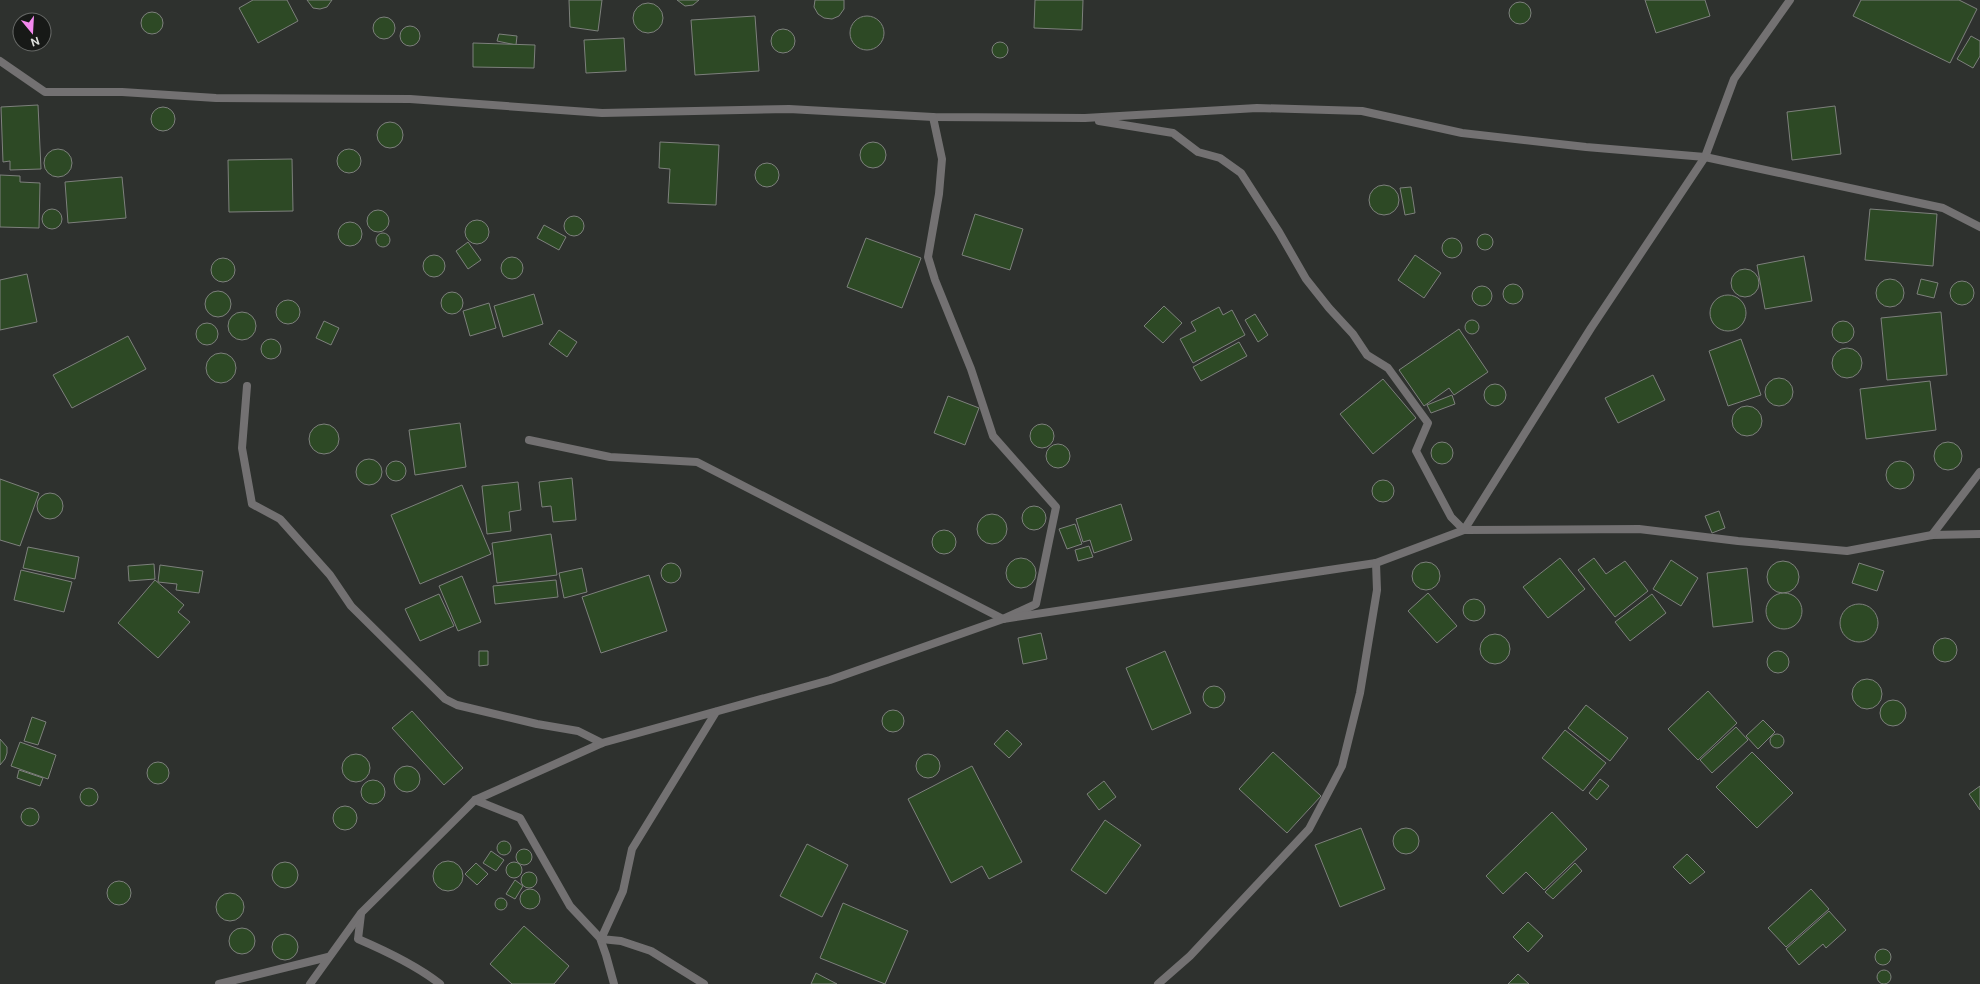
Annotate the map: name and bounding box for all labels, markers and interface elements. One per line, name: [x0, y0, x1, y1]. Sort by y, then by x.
north arrow: [12, 12, 52, 52]
text: N: [29, 34, 41, 49]

